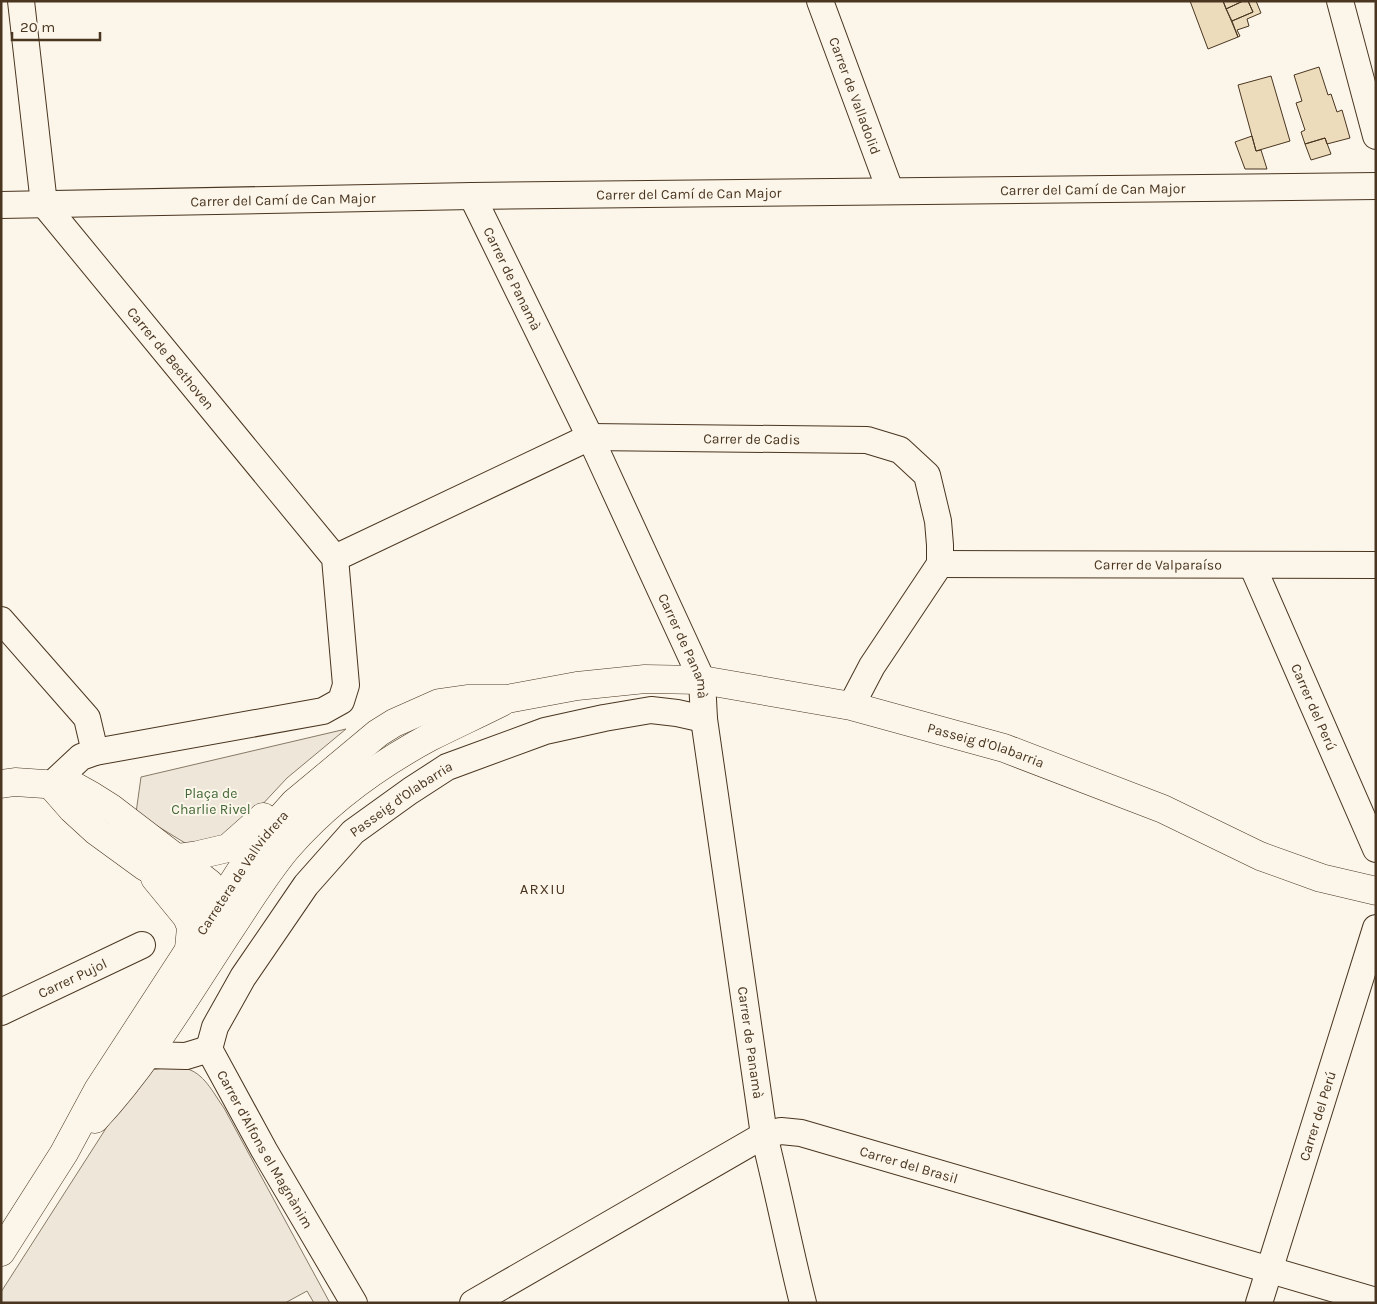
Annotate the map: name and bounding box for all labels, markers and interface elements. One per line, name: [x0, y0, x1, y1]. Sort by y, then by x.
scale bar: [12, 10, 100, 42]
text: 20 m: [20, 18, 55, 36]
street label: Carrer de Valladolid: [826, 35, 885, 157]
street label: Carrer del Camí de Can Major: [1000, 180, 1187, 199]
street label: Carrer del Camí de Can Major: [596, 184, 783, 203]
street label: Carrer del Camí de Can Major: [190, 189, 377, 210]
street label: Carrer de Panamà: [480, 224, 545, 333]
street label: Carrer de Beethoven: [124, 303, 218, 413]
street label: Carrer de Cadis: [703, 430, 800, 448]
street label: Carrer de Valparaíso: [1094, 556, 1222, 573]
street label: Carrer de Panamà: [655, 591, 711, 699]
street label: Carrer del Perú: [1288, 661, 1340, 753]
street label: Passeig d'Olabarria: [925, 719, 1047, 771]
street label: Passeig d'Olabarria: [346, 757, 455, 840]
park label: Plaça de Charlie Rivel: [171, 785, 251, 818]
street label: Carretera de Vallvidrera: [193, 807, 292, 938]
district label: ARXIU: [520, 880, 566, 898]
street label: Carrer Pujol: [35, 954, 110, 1002]
street label: Carrer de Panamà: [734, 985, 767, 1100]
street label: Carrer d'Alfons el Magnànim: [214, 1067, 317, 1232]
street label: Carrer del Perú: [1295, 1069, 1339, 1163]
street label: Carrer del Brasil: [858, 1142, 960, 1187]

